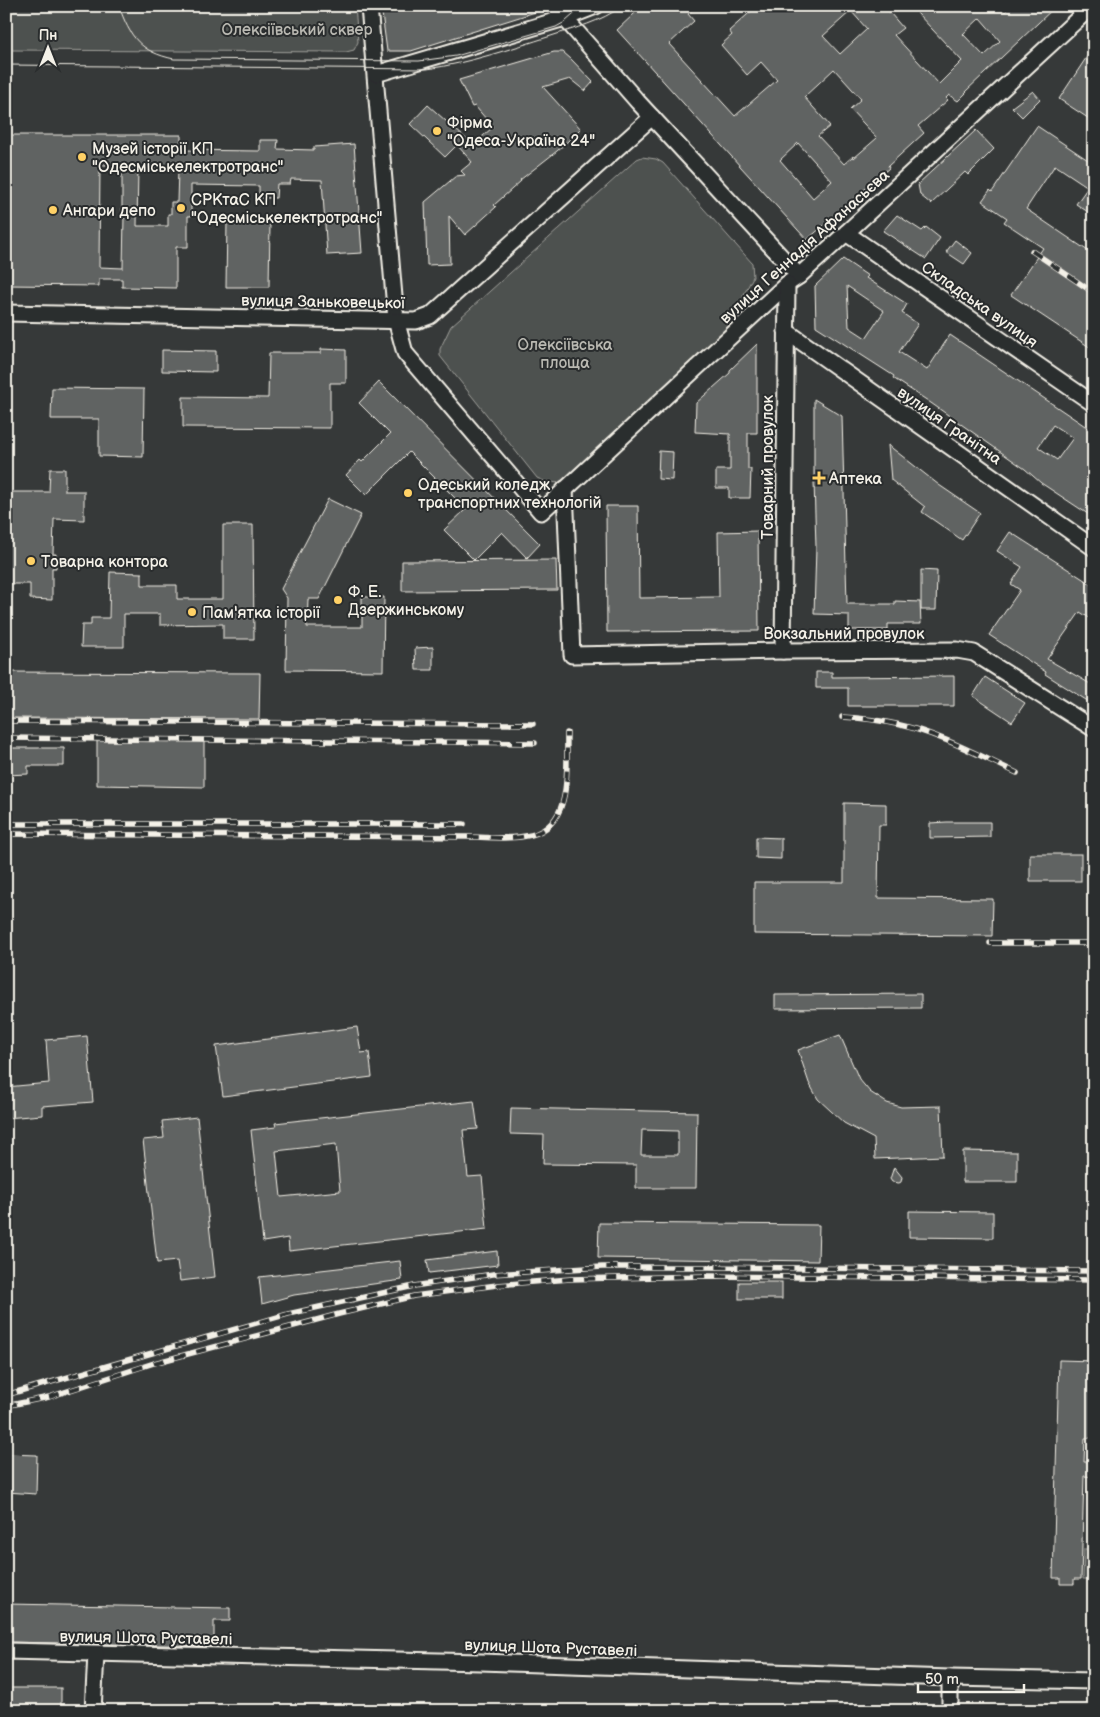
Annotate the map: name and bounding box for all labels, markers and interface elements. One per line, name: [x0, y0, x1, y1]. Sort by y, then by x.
park label: Олексіївський сквер: [221, 21, 373, 40]
north arrow: [22, 22, 72, 72]
text: Пн: [39, 27, 57, 44]
place label: Фірма "Одеса-Україна 24": [447, 114, 595, 151]
marker: Фірма "Одеса-Україна 24": [431, 125, 443, 137]
place label: Музей історії КП "Одесміськелектротранс": [92, 140, 283, 177]
marker: Музей історії КП "Одесміськелектротранс": [76, 151, 88, 163]
street label: вулиця Геннадія Афанасьєва: [716, 166, 894, 328]
place label: СРКтаС КП "Одесміськелектротранс": [191, 191, 382, 228]
place label: Ангари депо: [62, 202, 156, 221]
marker: СРКтаС КП "Одесміськелектротранс": [175, 202, 187, 214]
marker: Ангари депо: [47, 204, 59, 216]
street label: Складська вулиця: [917, 258, 1041, 353]
street label: вулиця Заньковецької: [241, 292, 406, 313]
park label: Олексіївська площа: [517, 336, 613, 373]
street label: вулиця Гранітна: [893, 383, 1005, 469]
street label: Товарний провулок: [759, 394, 778, 539]
place label: Аптека: [828, 470, 883, 489]
marker: Аптека: [813, 472, 825, 484]
place label: Одеський коледж транспортних технологій: [418, 476, 602, 513]
marker: Одеський коледж транспортних технологій: [402, 487, 414, 499]
place label: Товарна контора: [41, 553, 168, 572]
marker: Товарна контора: [25, 555, 37, 567]
place label: Ф. Е. Дзержинському: [348, 583, 465, 620]
marker: Ф. Е. Дзержинському: [332, 594, 344, 606]
place label: Пам'ятка історії: [202, 604, 321, 623]
marker: Пам'ятка історії: [186, 606, 198, 618]
street label: Вокзальний провулок: [764, 625, 925, 644]
street label: вулиця Шота Руставелі: [59, 1627, 233, 1650]
street label: вулиця Шота Руставелі: [464, 1636, 638, 1661]
scale bar: [918, 1662, 1024, 1694]
text: 50 m: [925, 1670, 959, 1689]

